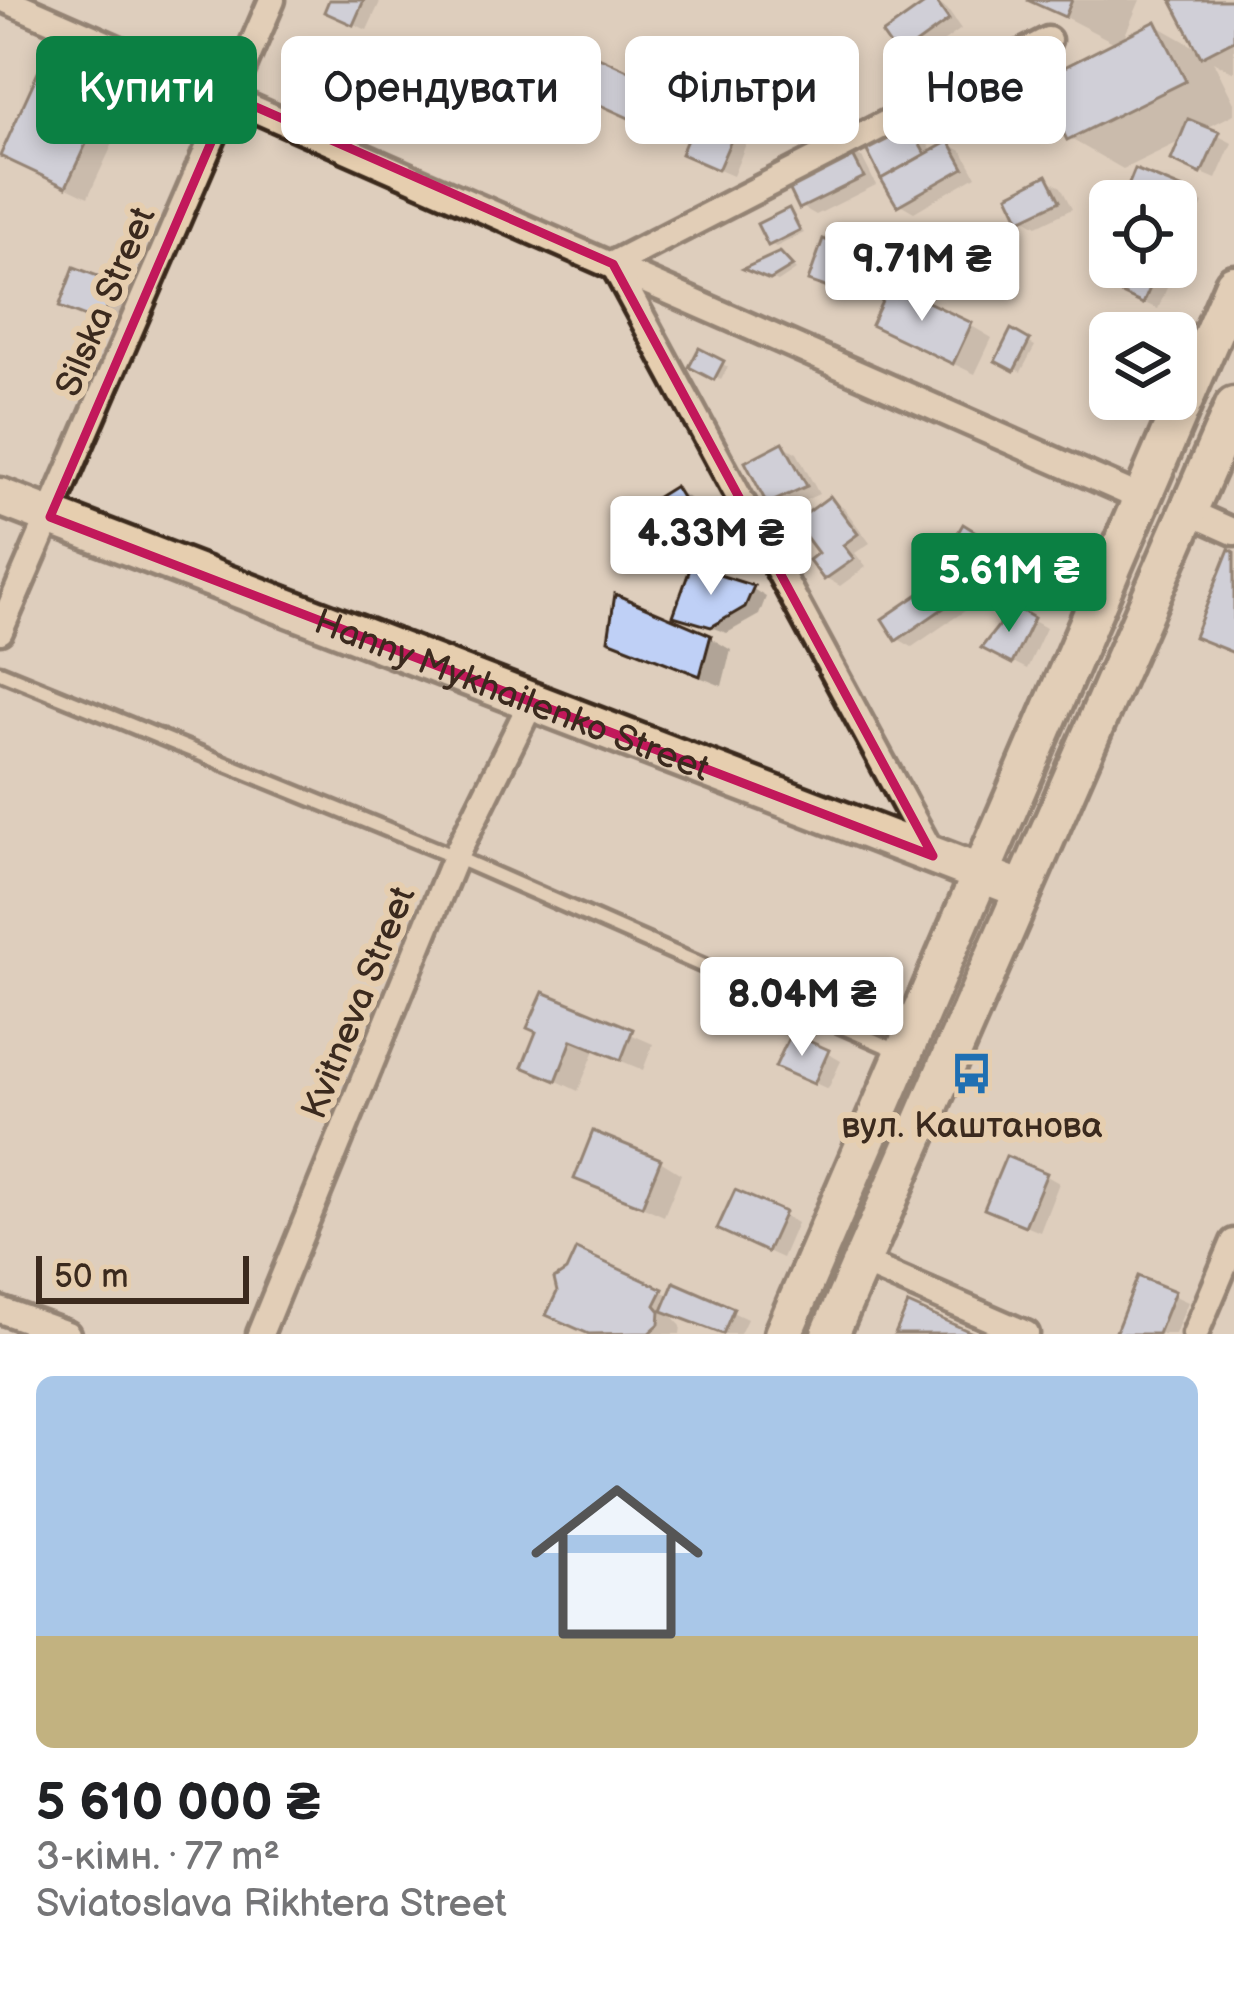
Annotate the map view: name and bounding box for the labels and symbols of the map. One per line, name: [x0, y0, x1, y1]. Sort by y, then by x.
street label: Silska Street: [47, 201, 165, 403]
pin: 9.71M ₴: [811, 222, 1033, 324]
pin: 4.33M ₴: [600, 496, 822, 598]
pin: 5.61M ₴: [898, 533, 1120, 635]
street label: Hanny Mykhailenko Street: [308, 601, 715, 792]
street label: Kvitneva Street: [293, 881, 425, 1125]
pin: 8.04M ₴: [691, 957, 913, 1059]
bus stop icon: вул. Каштанова: [949, 1051, 995, 1097]
place label: вул. Каштанова: [841, 1105, 1103, 1148]
scale bar: [36, 1250, 249, 1303]

